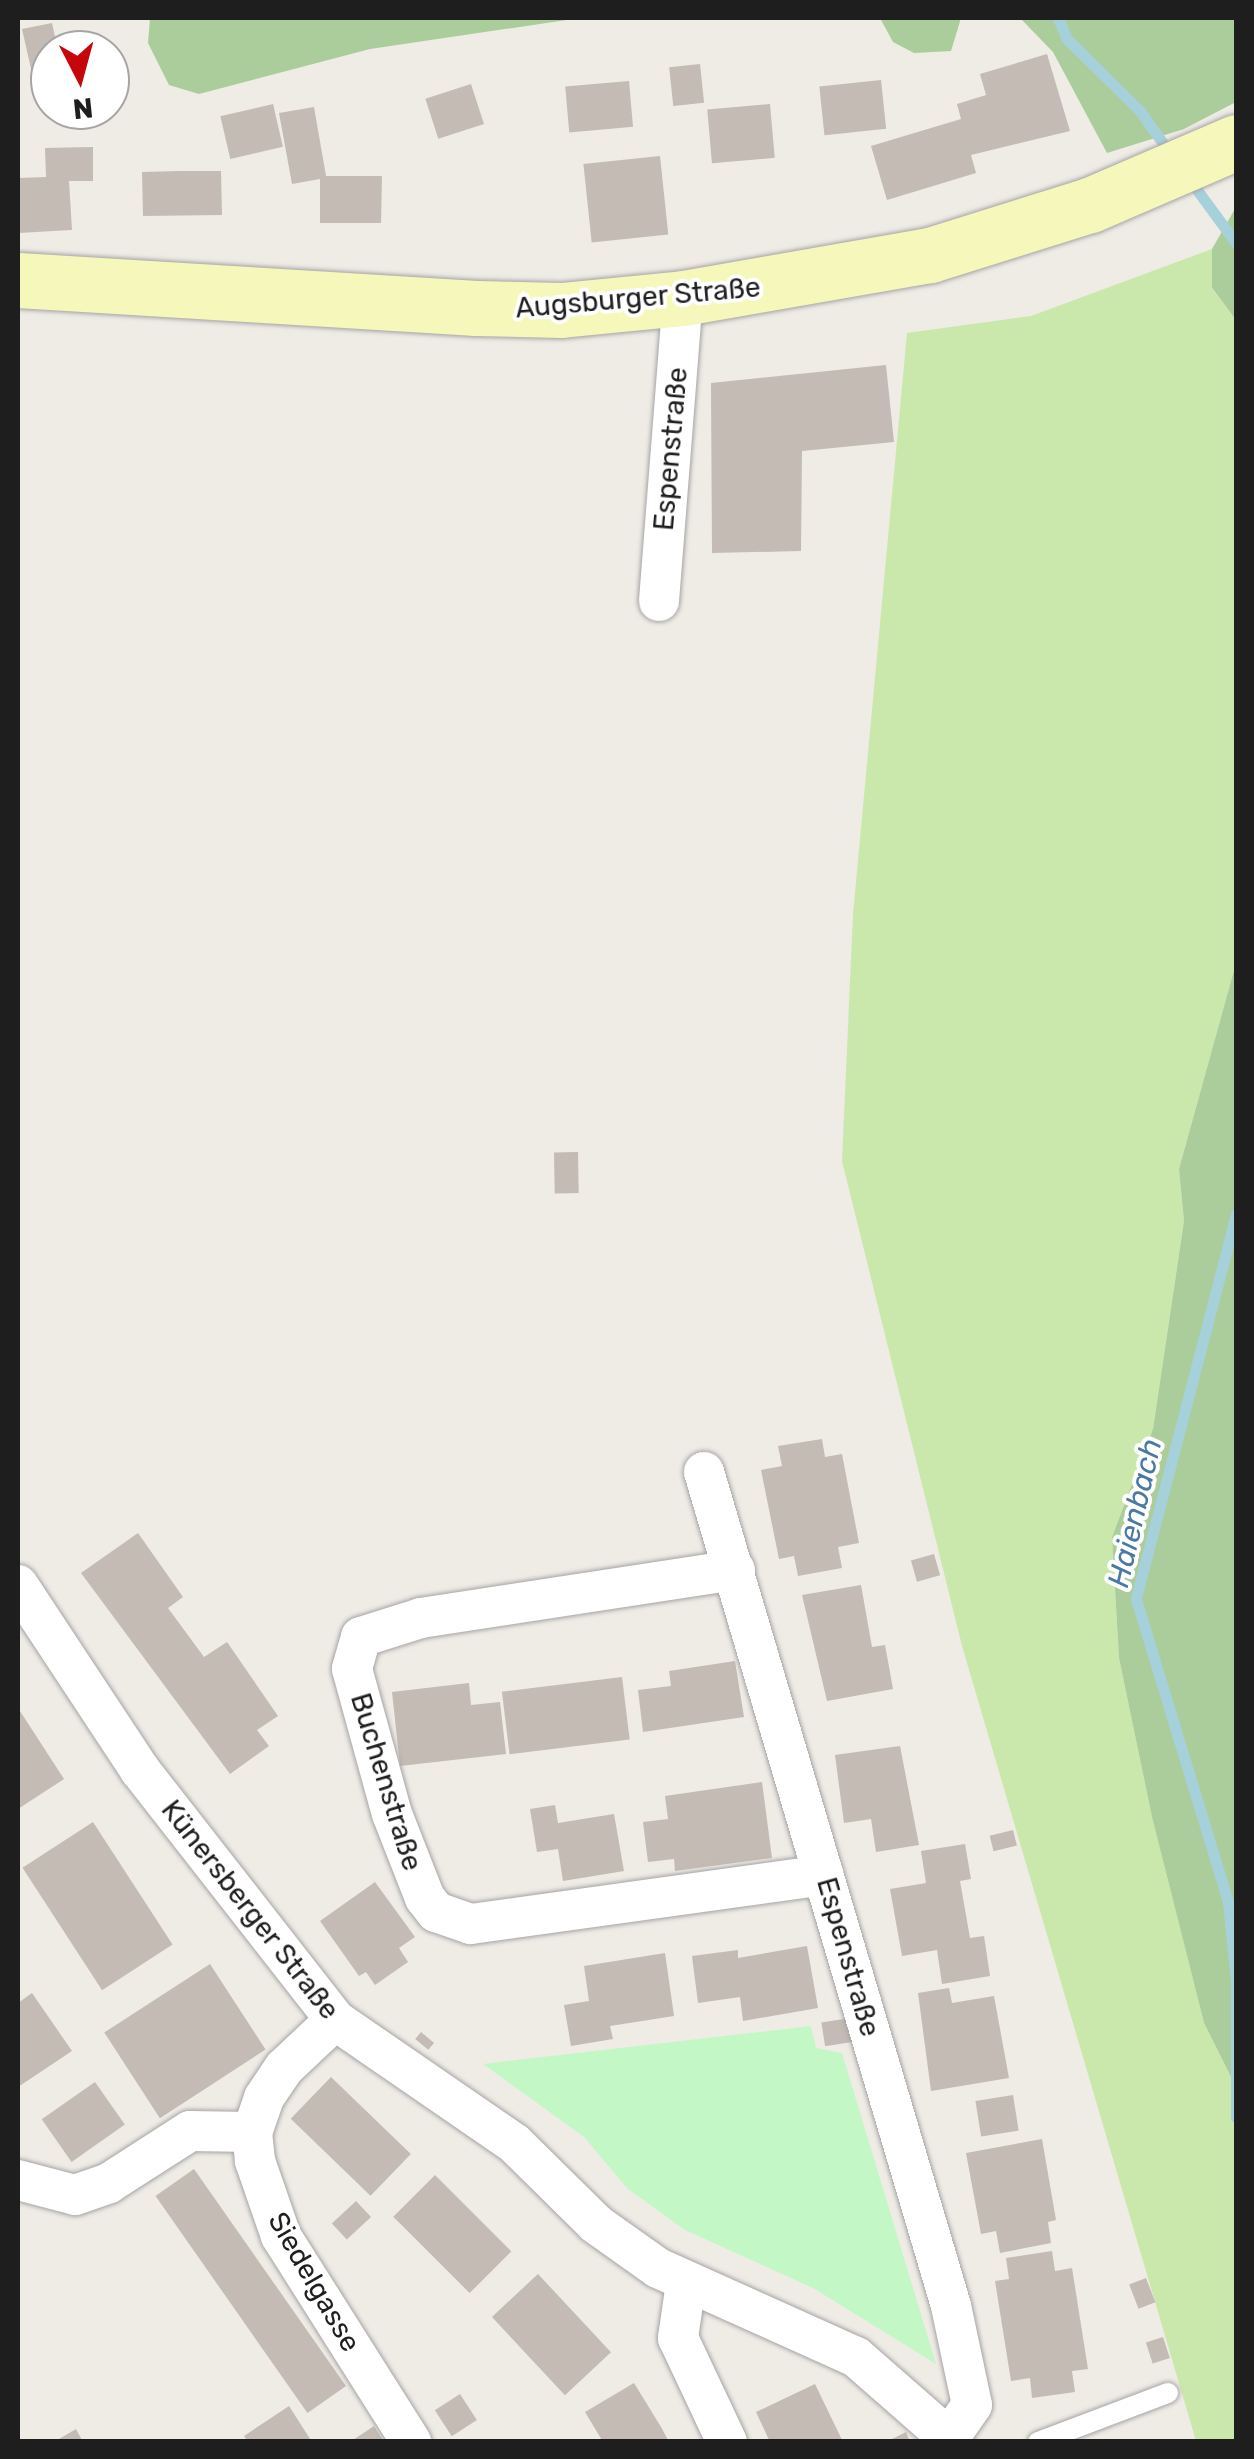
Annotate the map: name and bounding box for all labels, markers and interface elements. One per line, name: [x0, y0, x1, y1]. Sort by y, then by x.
north arrow: [30, 30, 130, 130]
text: N: [71, 91, 95, 126]
street label: Augsburger Straße: [514, 271, 762, 325]
street label: Espenstraße: [647, 366, 695, 532]
water label: Haienbach: [1100, 1435, 1170, 1591]
street label: Buchenstraße: [343, 1689, 429, 1875]
street label: Künersberger Straße: [154, 1793, 346, 2027]
street label: Espenstraße: [809, 1874, 887, 2040]
street label: Siedelgasse: [261, 2206, 367, 2358]

